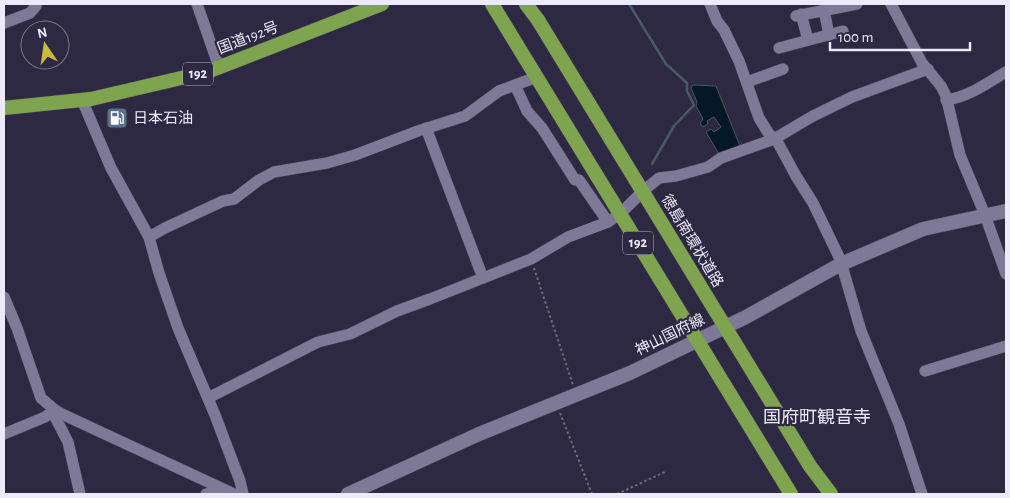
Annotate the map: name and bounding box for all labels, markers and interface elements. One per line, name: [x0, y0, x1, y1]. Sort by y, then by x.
street label: 国道192号: [215, 19, 281, 56]
north arrow: [20, 20, 70, 70]
scale bar: [830, 20, 970, 52]
text: N: [36, 25, 49, 41]
text: 100 m: [838, 30, 873, 45]
road number: 192: [183, 62, 213, 86]
fuel station icon: 日本石油: [105, 106, 129, 130]
place label: 日本石油: [133, 110, 193, 126]
street label: 徳島南環状道路: [659, 191, 727, 290]
road number: 192: [623, 232, 653, 254]
street label: 神山国府線: [633, 311, 707, 358]
district label: 国府町観音寺: [763, 408, 871, 427]

